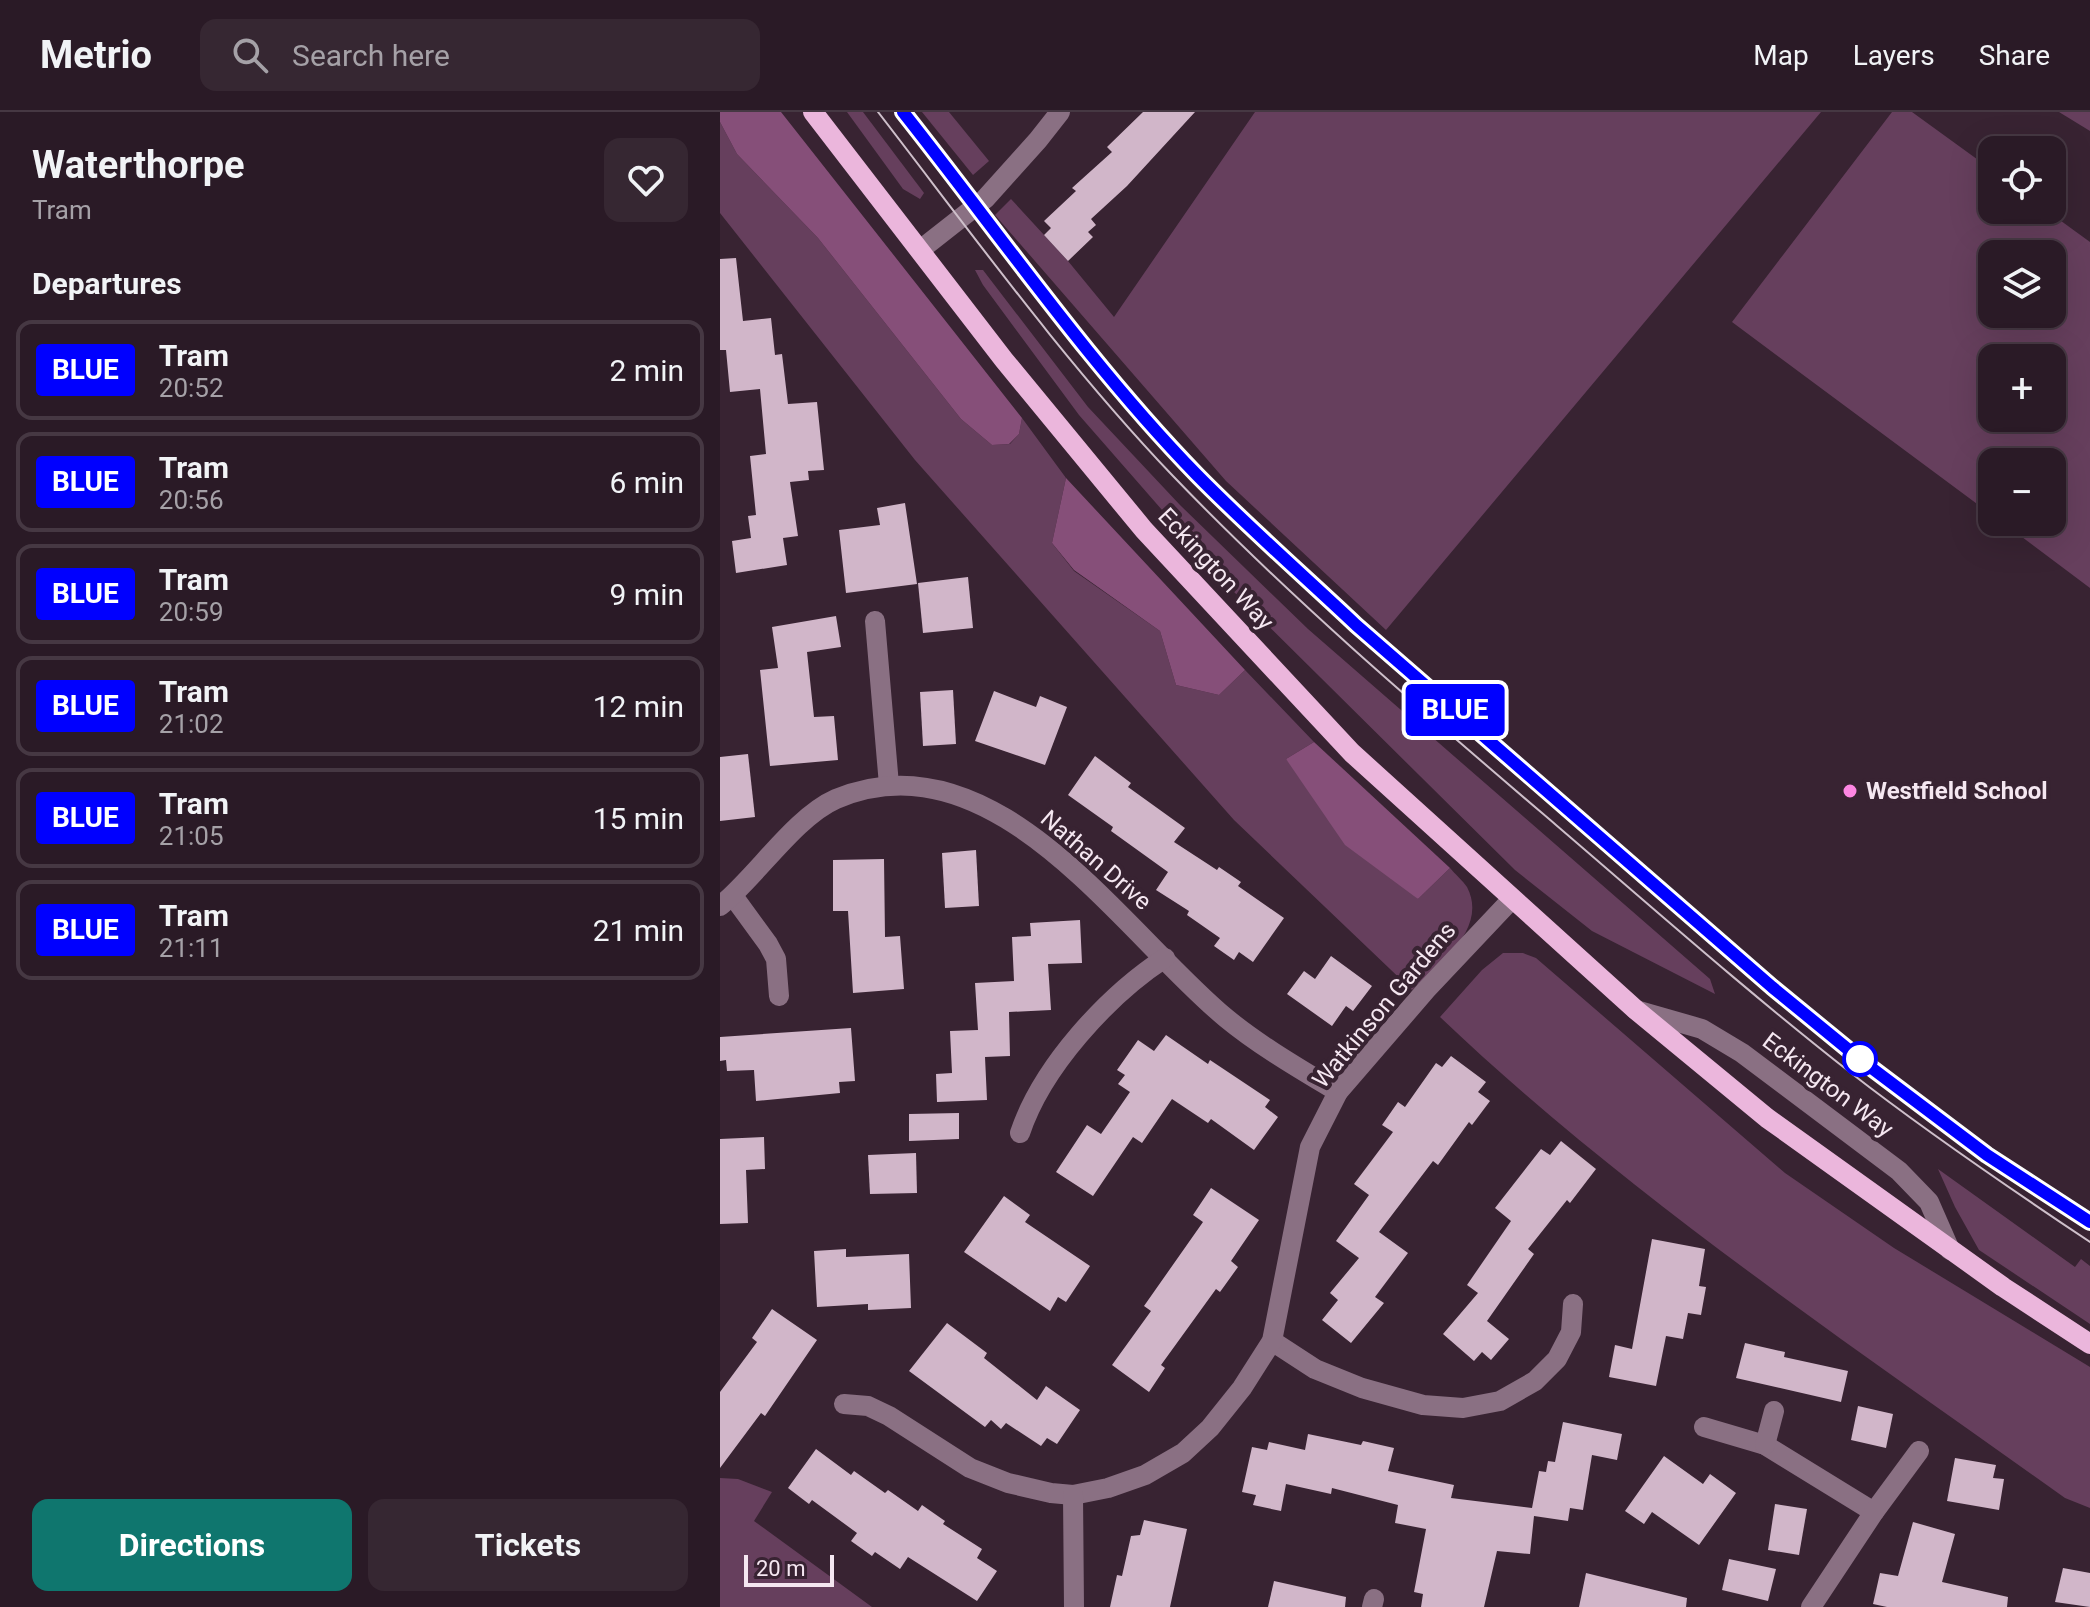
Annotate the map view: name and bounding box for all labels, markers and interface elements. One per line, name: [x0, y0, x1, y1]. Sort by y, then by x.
search box: [200, 19, 760, 91]
text: Metrio: [40, 33, 152, 77]
icon: search: [228, 33, 272, 77]
text: Search here: [292, 38, 450, 73]
text: Map: [1753, 39, 1809, 72]
text: Layers: [1853, 39, 1935, 72]
text: Share: [1979, 39, 2050, 72]
map controls: [1978, 136, 2066, 536]
button: locate: [1978, 136, 2066, 224]
button: heart: [604, 138, 688, 222]
text: Waterthorpe: [32, 143, 245, 187]
text: Tram: [32, 195, 92, 225]
button: layers: [1978, 240, 2066, 328]
text: Departures: [32, 266, 182, 301]
text: Tram: [159, 338, 229, 373]
button: +: [1978, 344, 2066, 432]
text: BLUE: [52, 353, 119, 386]
text: 2 min: [610, 353, 684, 388]
text: 20:52: [159, 373, 224, 403]
button: −: [1978, 448, 2066, 536]
text: Tram: [159, 450, 229, 485]
text: BLUE: [52, 465, 119, 498]
text: 6 min: [610, 465, 684, 500]
text: 20:56: [159, 485, 224, 515]
street label: Eckington Way: [1152, 502, 1280, 636]
text: Tram: [159, 562, 229, 597]
text: BLUE: [52, 577, 119, 610]
text: 9 min: [610, 577, 684, 612]
text: 20:59: [159, 597, 224, 627]
text: Tram: [159, 674, 229, 709]
line badge: BLUE: [1399, 684, 1511, 736]
text: BLUE: [52, 689, 119, 722]
text: 12 min: [593, 689, 684, 724]
text: BLUE: [1422, 693, 1488, 726]
text: 21:02: [159, 709, 224, 739]
place label: Westfield School: [1866, 777, 2048, 805]
marker: Westfield School: [1841, 782, 1859, 800]
text: Tram: [159, 786, 229, 821]
text: BLUE: [52, 801, 119, 834]
text: 15 min: [593, 801, 684, 836]
street label: Nathan Drive: [1035, 804, 1157, 916]
text: 21:05: [159, 821, 224, 851]
text: Tram: [159, 898, 229, 933]
text: BLUE: [52, 913, 119, 946]
text: 21 min: [593, 913, 684, 948]
street label: Watkinson Gardens: [1307, 916, 1461, 1094]
text: 21:11: [159, 933, 224, 963]
street label: Eckington Way: [1757, 1027, 1899, 1144]
unlabelled marker: [1843, 1042, 1877, 1076]
button: Directions: [32, 1499, 352, 1591]
button: Tickets: [368, 1499, 688, 1591]
scale bar: [744, 1551, 834, 1587]
text: 20 m: [756, 1556, 805, 1581]

